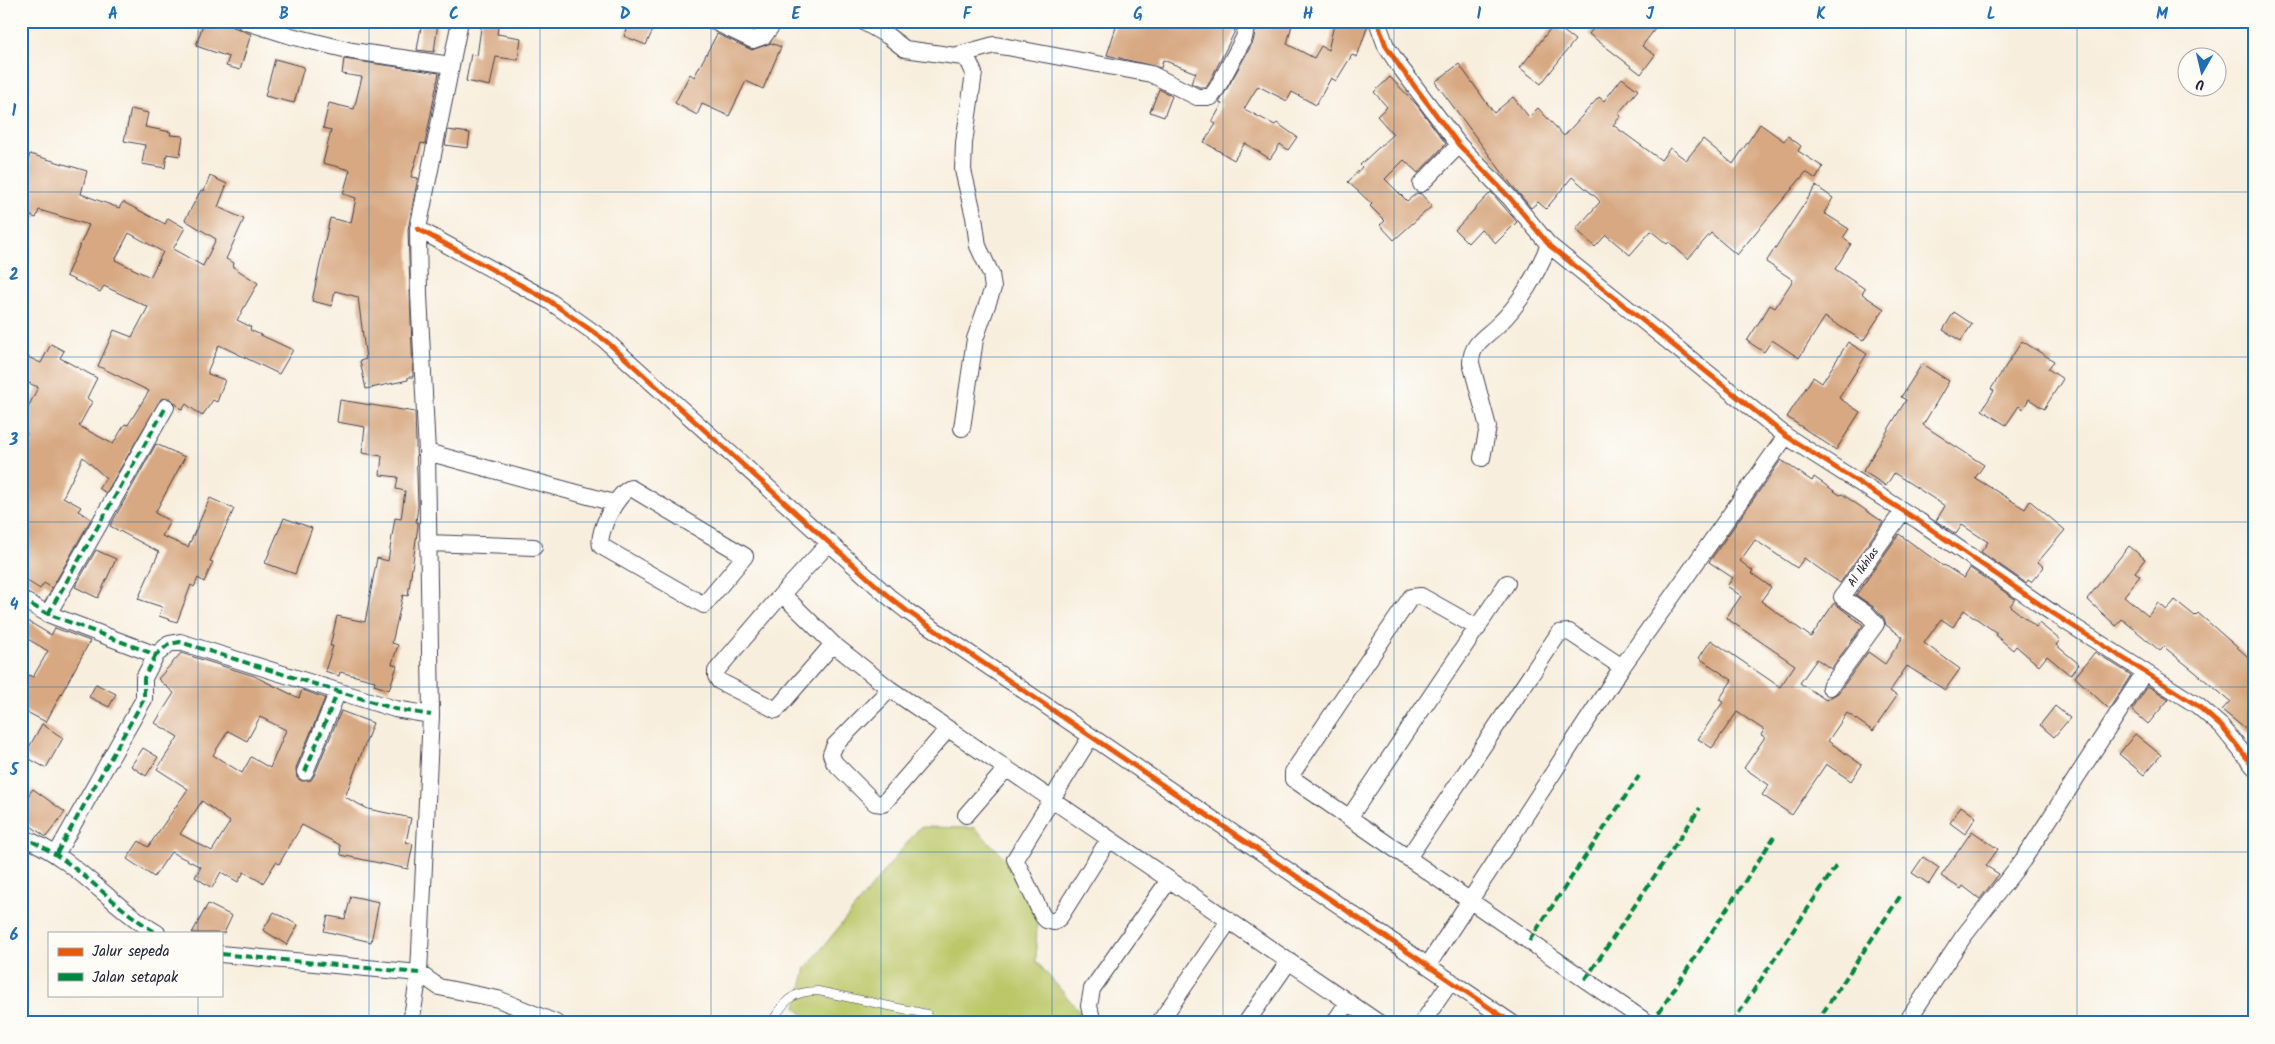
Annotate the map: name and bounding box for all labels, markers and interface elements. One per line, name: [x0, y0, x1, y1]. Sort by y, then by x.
text: A: [108, 2, 118, 27]
text: B: [279, 2, 289, 27]
text: C: [449, 2, 459, 27]
text: D: [620, 2, 631, 27]
text: E: [792, 2, 802, 27]
text: F: [963, 2, 973, 27]
text: G: [1133, 2, 1143, 27]
text: H: [1303, 2, 1313, 27]
text: I: [1477, 2, 1482, 27]
text: J: [1646, 2, 1655, 27]
text: K: [1816, 2, 1826, 27]
text: L: [1987, 2, 1995, 27]
text: M: [2156, 2, 2169, 27]
north arrow: [2178, 48, 2228, 98]
text: U: [2194, 72, 2206, 95]
text: 1: [12, 99, 17, 124]
text: 2: [9, 263, 19, 288]
text: 3: [9, 428, 19, 453]
street label: Al Ikhlas: [1843, 544, 1884, 591]
text: 4: [10, 593, 19, 618]
text: 5: [9, 758, 20, 783]
text: 6: [10, 923, 19, 948]
legend: [48, 932, 222, 996]
text: Jalur sepeda: [92, 940, 170, 964]
text: Jalan setapak: [92, 966, 179, 990]

